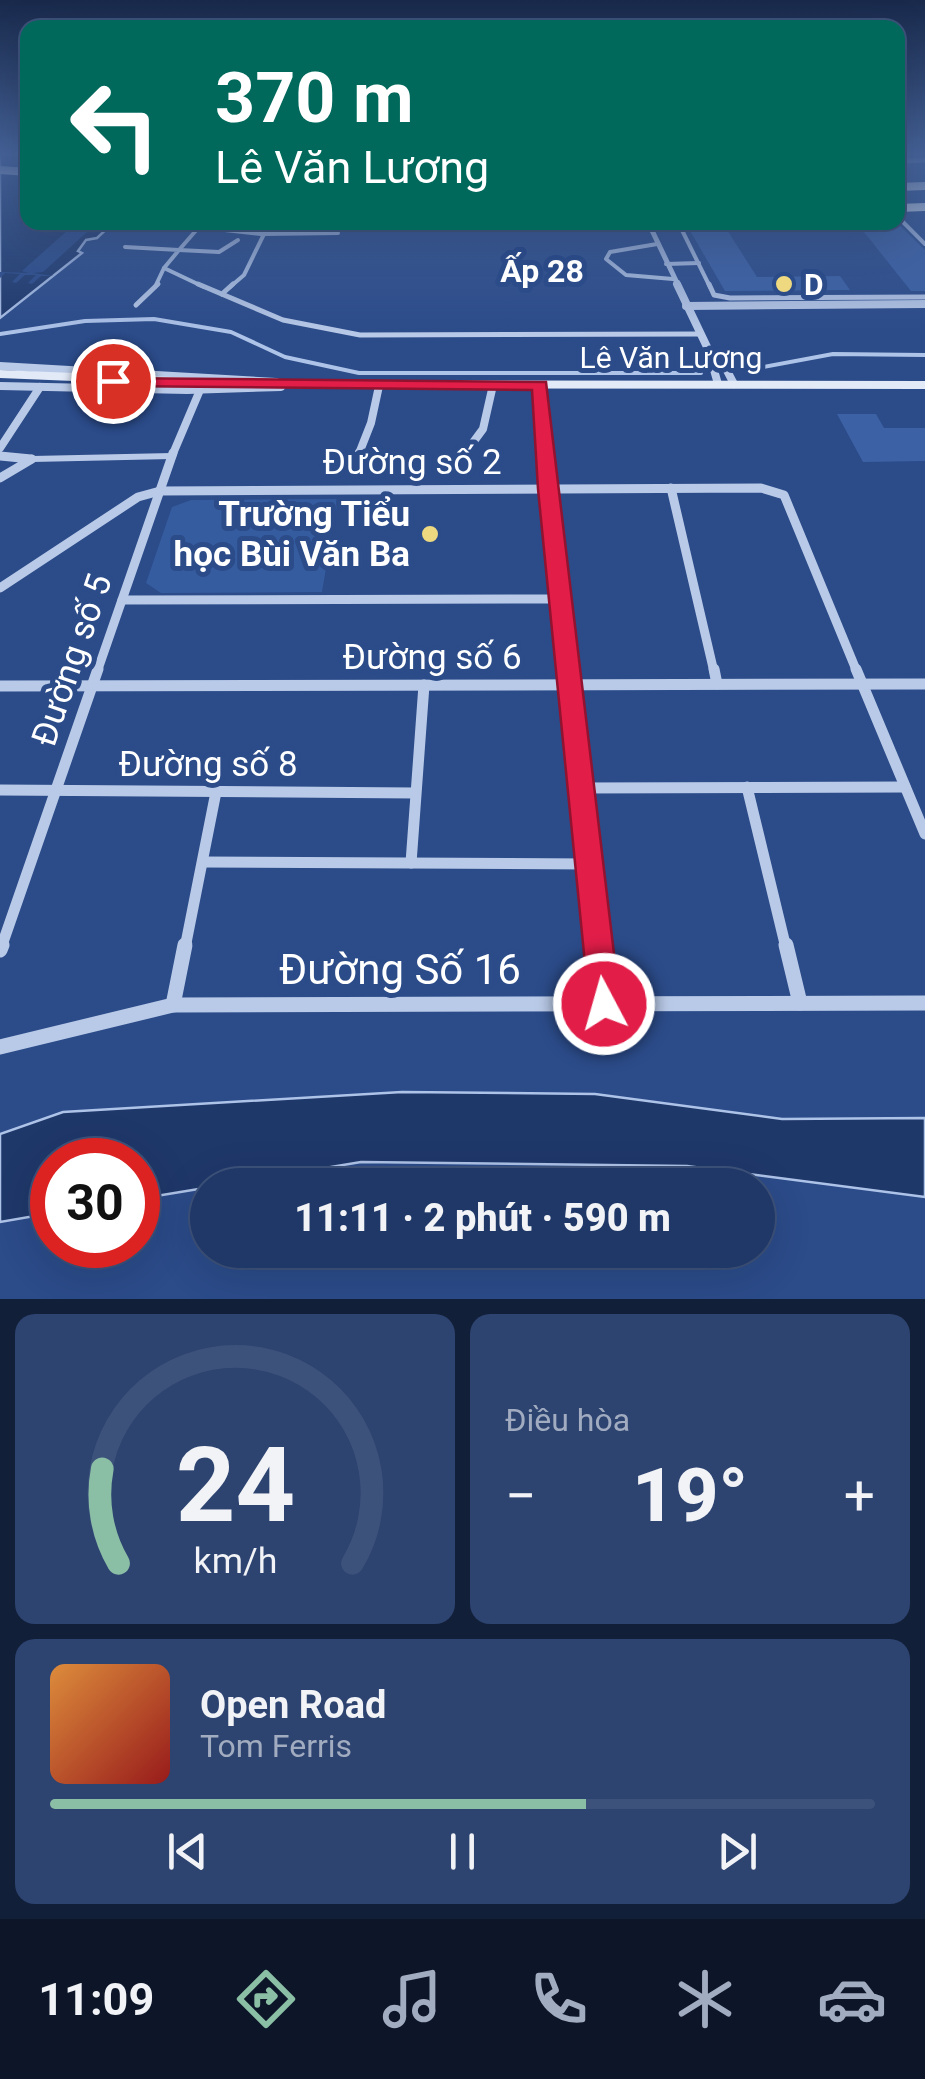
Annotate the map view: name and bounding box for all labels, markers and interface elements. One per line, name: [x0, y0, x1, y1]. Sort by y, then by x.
text: 370 m: [215, 57, 414, 139]
icon: left: [50, 60, 180, 190]
text: Lê Văn Lương: [215, 141, 489, 194]
district label: Ấp 28: [500, 252, 584, 290]
place label: D: [804, 267, 824, 302]
marker: D: [773, 273, 795, 295]
pin: [71, 339, 156, 424]
street label: Lê Văn Lương: [580, 340, 762, 375]
icon: arrive: [86, 354, 141, 409]
street label: Đường số 2: [322, 442, 502, 483]
place label: Trường Tiểu học Bùi Văn Ba: [174, 494, 410, 575]
marker: Trường Tiểu học Bùi Văn Ba: [419, 523, 441, 545]
street label: Đường số 5: [23, 569, 121, 751]
street label: Đường số 6: [342, 637, 522, 678]
street label: Đường số 8: [118, 744, 298, 785]
street label: Đường Số 16: [279, 945, 521, 994]
position arrow: [552, 952, 656, 1056]
speed limit sign: 30: [30, 1138, 160, 1268]
text: 11:11 · 2 phút · 590 m: [294, 1196, 671, 1240]
text: Điều hòa: [505, 1401, 630, 1439]
text: 24: [175, 1425, 295, 1546]
text: 19°: [632, 1451, 748, 1539]
text: −: [505, 1464, 536, 1528]
text: +: [844, 1464, 875, 1528]
text: km/h: [193, 1540, 277, 1582]
text: Open Road: [200, 1683, 386, 1727]
text: Tom Ferris: [200, 1727, 352, 1765]
icon: previous: [160, 1824, 215, 1879]
icon: pause: [435, 1824, 490, 1879]
icon: next: [710, 1824, 765, 1879]
icon: directions: [231, 1964, 301, 2034]
icon: music: [377, 1964, 447, 2034]
icon: phone: [524, 1964, 594, 2034]
icon: climate: [670, 1964, 740, 2034]
icon: car: [817, 1964, 887, 2034]
text: 11:09: [38, 1973, 154, 2026]

